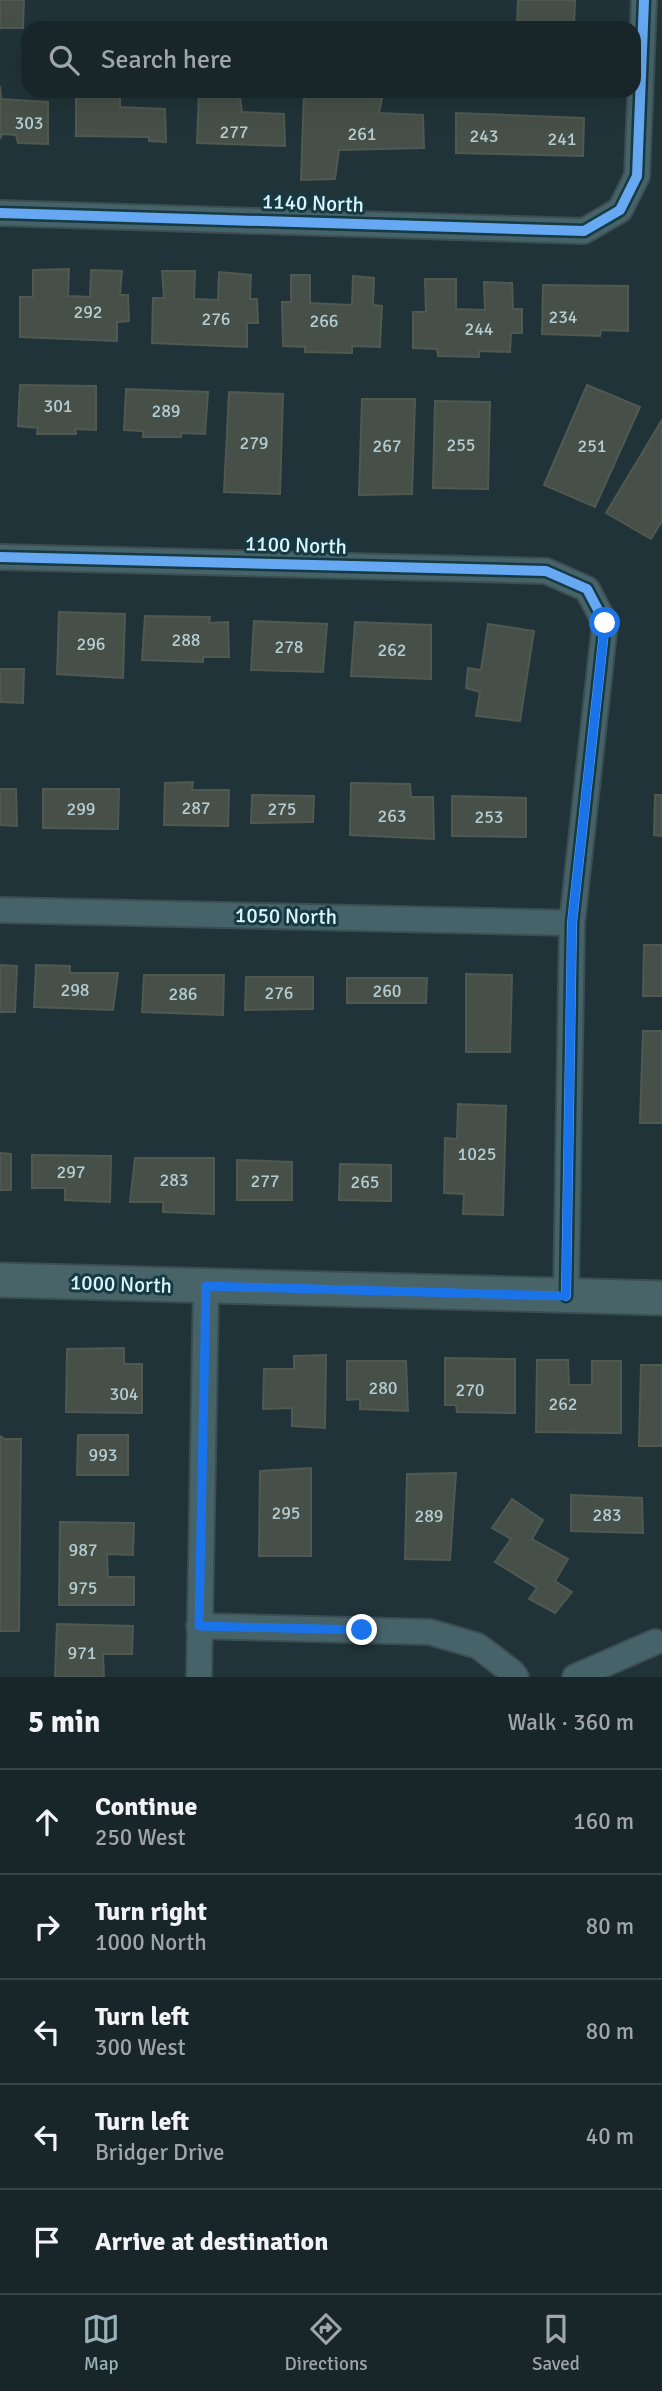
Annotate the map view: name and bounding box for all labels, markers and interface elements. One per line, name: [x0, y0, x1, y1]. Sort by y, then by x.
search box: [21, 21, 641, 98]
icon: search: [45, 41, 83, 79]
text: Search here: [101, 44, 232, 76]
house number: 303: [14, 112, 44, 134]
house number: 277: [219, 121, 249, 143]
house number: 261: [347, 123, 377, 145]
house number: 243: [469, 125, 499, 147]
house number: 241: [547, 128, 577, 150]
street label: 1140 North: [262, 188, 364, 218]
house number: 292: [73, 301, 103, 323]
house number: 234: [548, 306, 578, 328]
house number: 276: [201, 308, 231, 330]
house number: 266: [309, 310, 339, 332]
house number: 244: [464, 318, 494, 340]
house number: 301: [43, 395, 73, 417]
house number: 289: [151, 400, 181, 422]
house number: 279: [239, 432, 269, 454]
house number: 255: [446, 434, 476, 456]
house number: 267: [372, 435, 402, 457]
house number: 251: [577, 435, 607, 457]
street label: 1100 North: [245, 530, 347, 560]
route start: [589, 607, 620, 638]
house number: 288: [171, 629, 201, 651]
house number: 296: [76, 633, 106, 655]
house number: 278: [274, 636, 304, 658]
house number: 262: [377, 639, 407, 661]
house number: 287: [181, 797, 211, 819]
house number: 299: [66, 798, 96, 820]
house number: 275: [267, 798, 297, 820]
house number: 263: [377, 805, 407, 827]
house number: 253: [474, 806, 504, 828]
street label: 1050 North: [235, 902, 337, 930]
house number: 298: [60, 979, 90, 1001]
house number: 260: [372, 980, 402, 1002]
house number: 276: [264, 982, 294, 1004]
house number: 286: [168, 983, 198, 1005]
house number: 1025: [458, 1143, 496, 1165]
house number: 297: [56, 1161, 86, 1183]
house number: 283: [159, 1169, 189, 1191]
house number: 277: [250, 1170, 280, 1192]
house number: 265: [350, 1171, 380, 1193]
street label: 1000 North: [70, 1269, 172, 1299]
house number: 280: [368, 1377, 398, 1399]
house number: 270: [455, 1379, 485, 1401]
house number: 304: [109, 1383, 139, 1405]
house number: 262: [548, 1393, 578, 1415]
house number: 993: [88, 1444, 118, 1466]
house number: 295: [271, 1502, 301, 1524]
house number: 283: [592, 1504, 622, 1526]
house number: 289: [414, 1505, 444, 1527]
house number: 987: [68, 1539, 98, 1561]
house number: 975: [68, 1577, 98, 1599]
route end: [346, 1614, 377, 1645]
house number: 971: [67, 1642, 97, 1664]
text: 5 min: [28, 1704, 100, 1741]
text: Walk · 360 m: [508, 1708, 634, 1737]
text: Continue: [95, 1791, 197, 1823]
icon: ahead: [28, 1803, 66, 1841]
text: 160 m: [573, 1807, 634, 1836]
text: 250 West: [95, 1823, 186, 1852]
text: Turn right: [95, 1896, 207, 1928]
icon: right: [28, 1908, 66, 1946]
text: 80 m: [586, 1912, 634, 1941]
text: 1000 North: [95, 1928, 207, 1957]
text: Turn left: [95, 2001, 189, 2033]
icon: left: [28, 2013, 66, 2051]
text: 80 m: [586, 2017, 634, 2046]
text: 300 West: [95, 2033, 186, 2062]
text: Turn left: [95, 2106, 189, 2138]
icon: left: [28, 2118, 66, 2156]
text: 40 m: [586, 2122, 634, 2151]
text: Bridger Drive: [95, 2138, 224, 2167]
icon: arrive: [28, 2223, 66, 2261]
text: Arrive at destination: [95, 2226, 328, 2258]
tab: Map: [82, 2310, 120, 2376]
tab: Directions: [285, 2310, 368, 2376]
tab: Saved: [532, 2310, 580, 2376]

